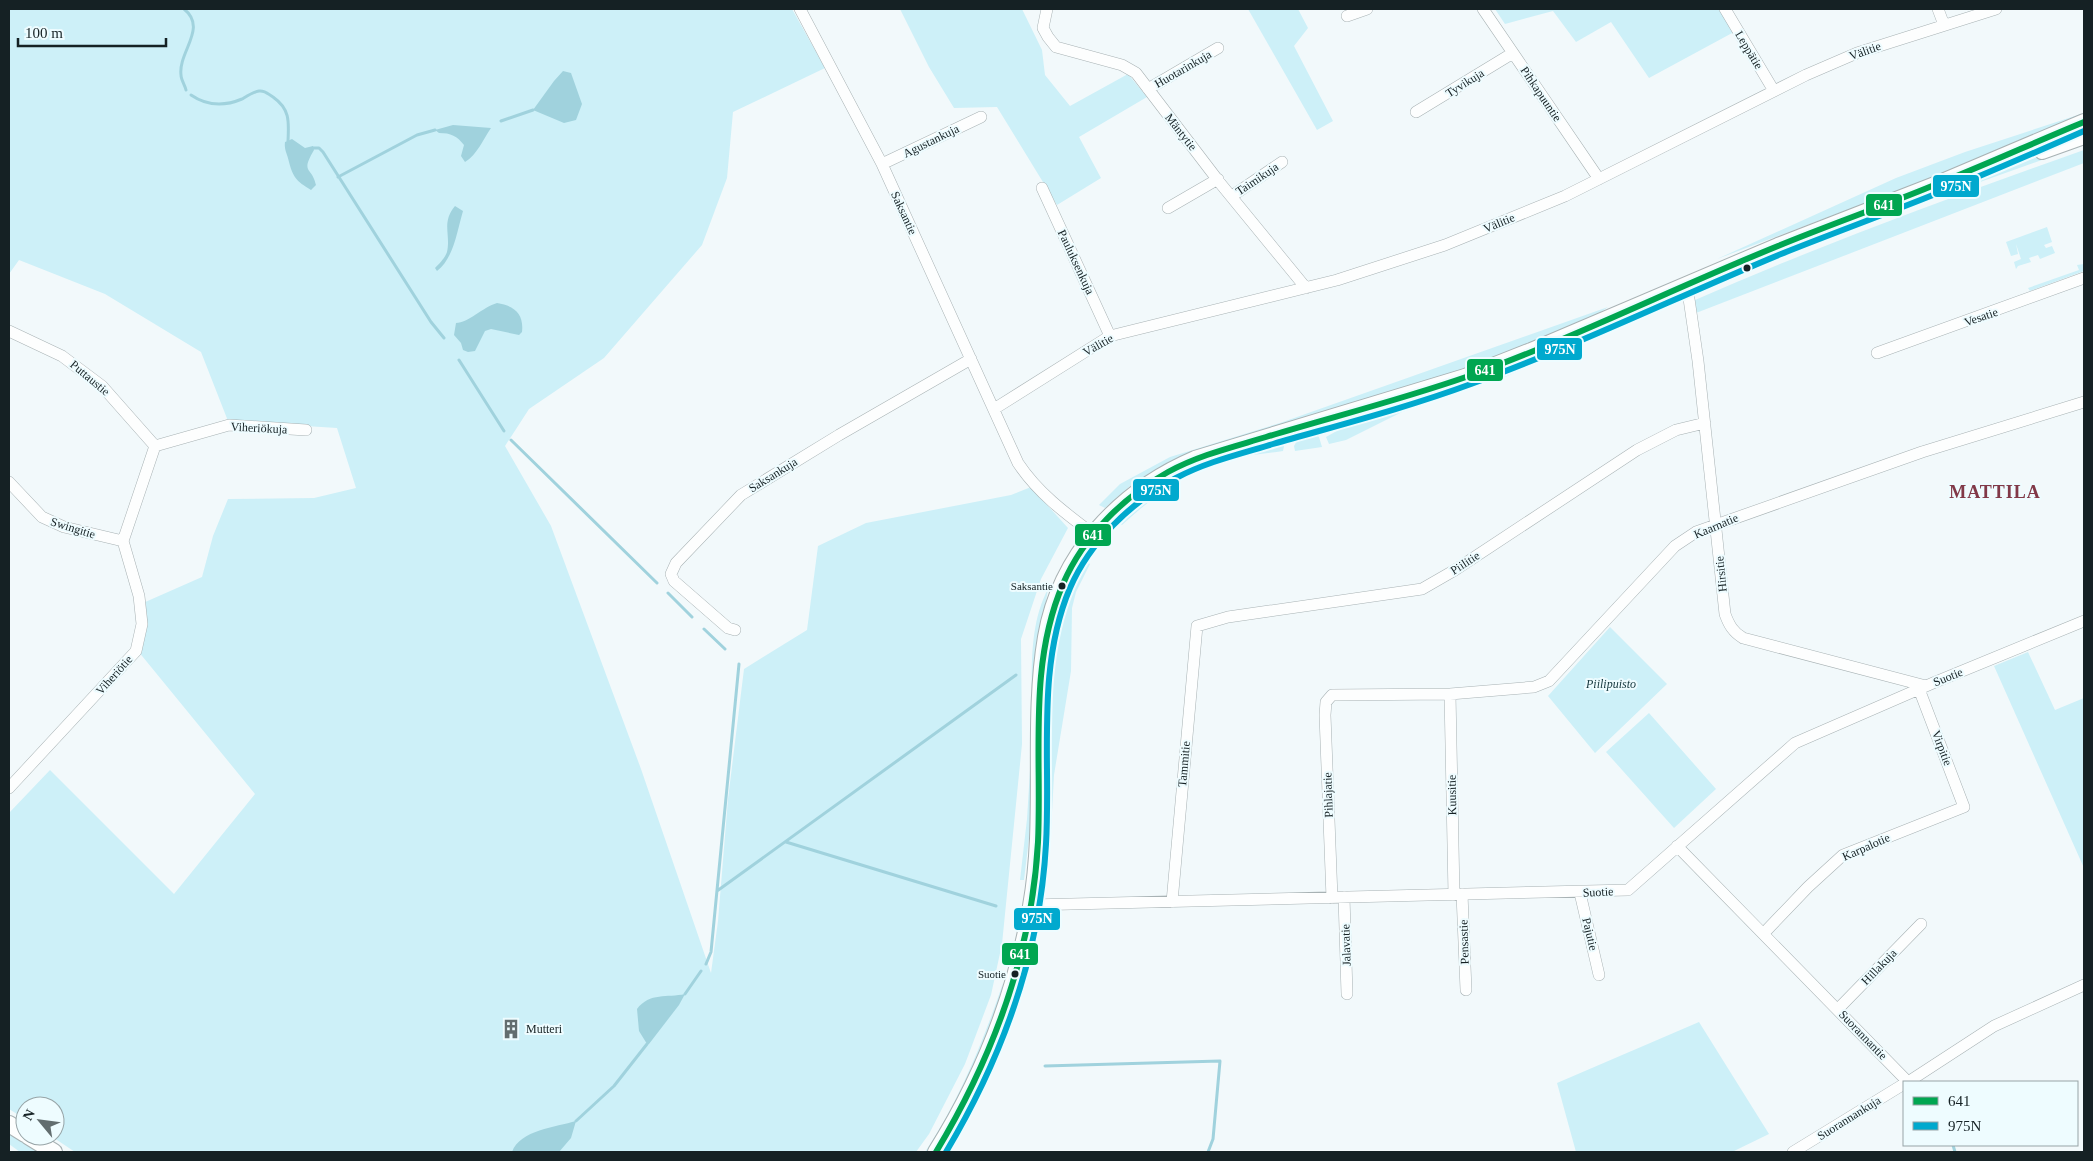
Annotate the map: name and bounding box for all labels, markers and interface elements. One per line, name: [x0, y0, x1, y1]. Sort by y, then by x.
scale bar: [18, 15, 165, 47]
text: 100 m: [25, 25, 63, 41]
street label: Leppätie: [1732, 28, 1766, 72]
street label: Välitie: [1847, 39, 1883, 63]
street label: Huotarinkuja: [1152, 47, 1214, 91]
street label: Pihkapuuntie: [1517, 64, 1565, 124]
street label: Tyvikuja: [1443, 65, 1487, 100]
street label: Mäntytie: [1162, 111, 1200, 153]
street label: Agustankuja: [901, 121, 962, 161]
street label: Taimikuja: [1233, 159, 1282, 198]
line badge: 975N: [1932, 174, 1980, 198]
text: 975N: [1940, 179, 1972, 194]
street label: Saksantie: [888, 189, 920, 237]
line badge: 641: [1865, 193, 1903, 217]
text: 641: [1874, 198, 1895, 213]
street label: Välitie: [1481, 210, 1517, 236]
street label: Pauluksenkuja: [1055, 227, 1097, 297]
unlabelled marker: [1742, 263, 1752, 273]
street label: Vesatie: [1962, 305, 2000, 329]
street label: Välitie: [1080, 331, 1116, 359]
line badge: 975N: [1536, 337, 1583, 361]
text: 975N: [1544, 342, 1576, 357]
street label: Puttaustie: [67, 357, 113, 399]
line badge: 641: [1466, 358, 1504, 382]
text: 641: [1475, 363, 1496, 378]
street label: Viheriökuja: [230, 420, 288, 437]
street label: Saksankuja: [746, 454, 800, 495]
line badge: 975N: [1132, 478, 1180, 502]
district label: MATTILA: [1949, 482, 2041, 502]
text: 975N: [1140, 483, 1172, 498]
street label: Kaarnatie: [1692, 510, 1740, 542]
street label: Swingitie: [49, 515, 97, 541]
line badge: 641: [1074, 523, 1112, 547]
text: 641: [1083, 528, 1104, 543]
street label: Piilitie: [1448, 548, 1482, 578]
street label: Hirsitie: [1712, 555, 1730, 593]
place label: Saksantie: [1011, 580, 1053, 592]
marker: Saksantie: [1057, 581, 1067, 591]
street label: Viheriötie: [93, 653, 135, 697]
street label: Suotie: [1931, 665, 1965, 689]
park label: Piilipuisto: [1585, 677, 1636, 691]
street label: Virpitie: [1929, 728, 1955, 768]
street label: Tammitie: [1175, 741, 1193, 787]
street label: Pihlajatie: [1320, 772, 1336, 818]
street label: Kuusitie: [1445, 775, 1459, 815]
street label: Karpalotie: [1840, 830, 1892, 864]
street label: Suotie: [1582, 884, 1614, 900]
line badge: 975N: [1013, 907, 1061, 931]
text: 975N: [1021, 911, 1053, 926]
street label: Pajutie: [1579, 916, 1601, 952]
street label: Pensastie: [1456, 919, 1472, 965]
street label: Jalavatie: [1338, 924, 1354, 966]
line badge: 641: [1001, 942, 1039, 966]
street label: Hillakuja: [1858, 946, 1900, 988]
text: 641: [1010, 947, 1031, 962]
place label: Suotie: [978, 968, 1006, 980]
marker: Suotie: [1010, 969, 1020, 979]
street label: Suorannantie: [1836, 1007, 1890, 1063]
building icon: Mutteri: [500, 1018, 522, 1040]
place label: Mutteri: [526, 1022, 563, 1036]
legend: [1903, 1081, 2078, 1146]
street label: Suorannankuja: [1815, 1093, 1884, 1143]
text: 641: [1948, 1093, 1971, 1109]
north arrow: [15, 1096, 65, 1146]
text: N: [20, 1107, 38, 1123]
text: 975N: [1948, 1118, 1982, 1134]

